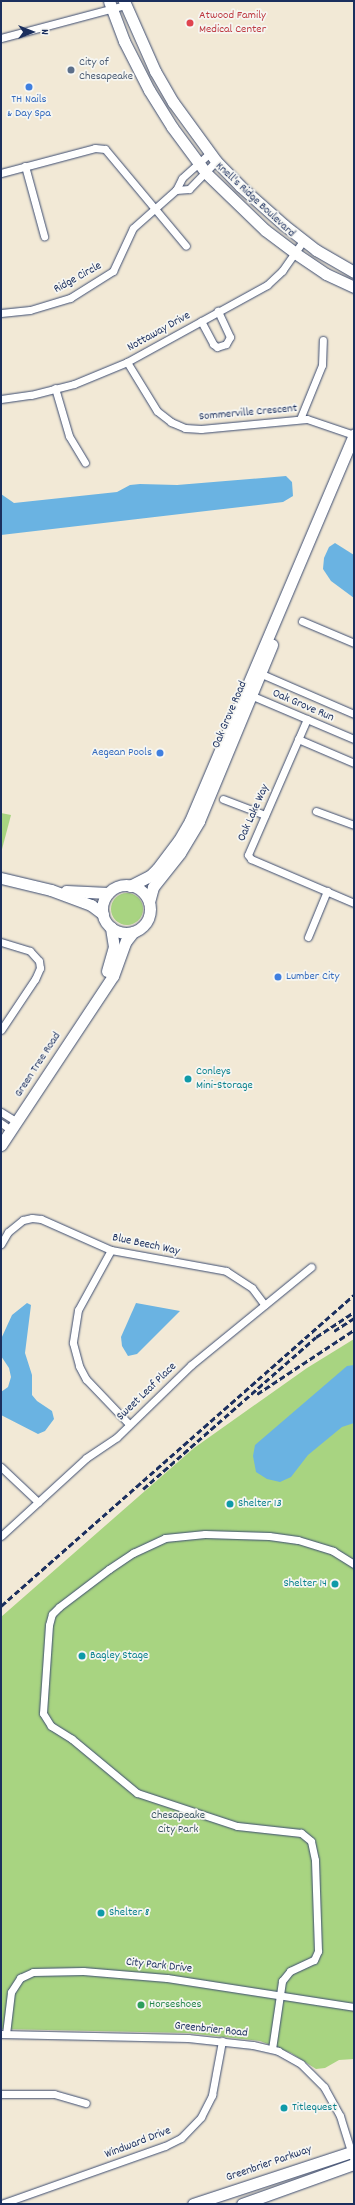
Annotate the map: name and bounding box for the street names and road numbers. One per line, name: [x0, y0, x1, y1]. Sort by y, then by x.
street label: Knell's Ridge Boulevard: [212, 159, 298, 241]
street label: Ridge Circle: [52, 259, 104, 297]
street label: Nottaway Drive: [125, 309, 193, 355]
street label: Sommerville Crescent: [198, 402, 298, 424]
street label: Oak Grove Road: [209, 679, 251, 751]
street label: Oak Grove Run: [270, 687, 336, 725]
street label: Oak Lake Way: [235, 782, 273, 844]
street label: Green Tree Road: [12, 1030, 64, 1100]
street label: Blue Beech Way: [111, 1231, 181, 1259]
street label: Sweet Leaf Place: [114, 1360, 180, 1424]
street label: City Park Drive: [125, 1955, 193, 1977]
street label: Greenbrier Road: [174, 2019, 248, 2041]
street label: Windward Drive: [103, 2124, 173, 2162]
street label: Greenbrier Parkway: [224, 2143, 314, 2185]

